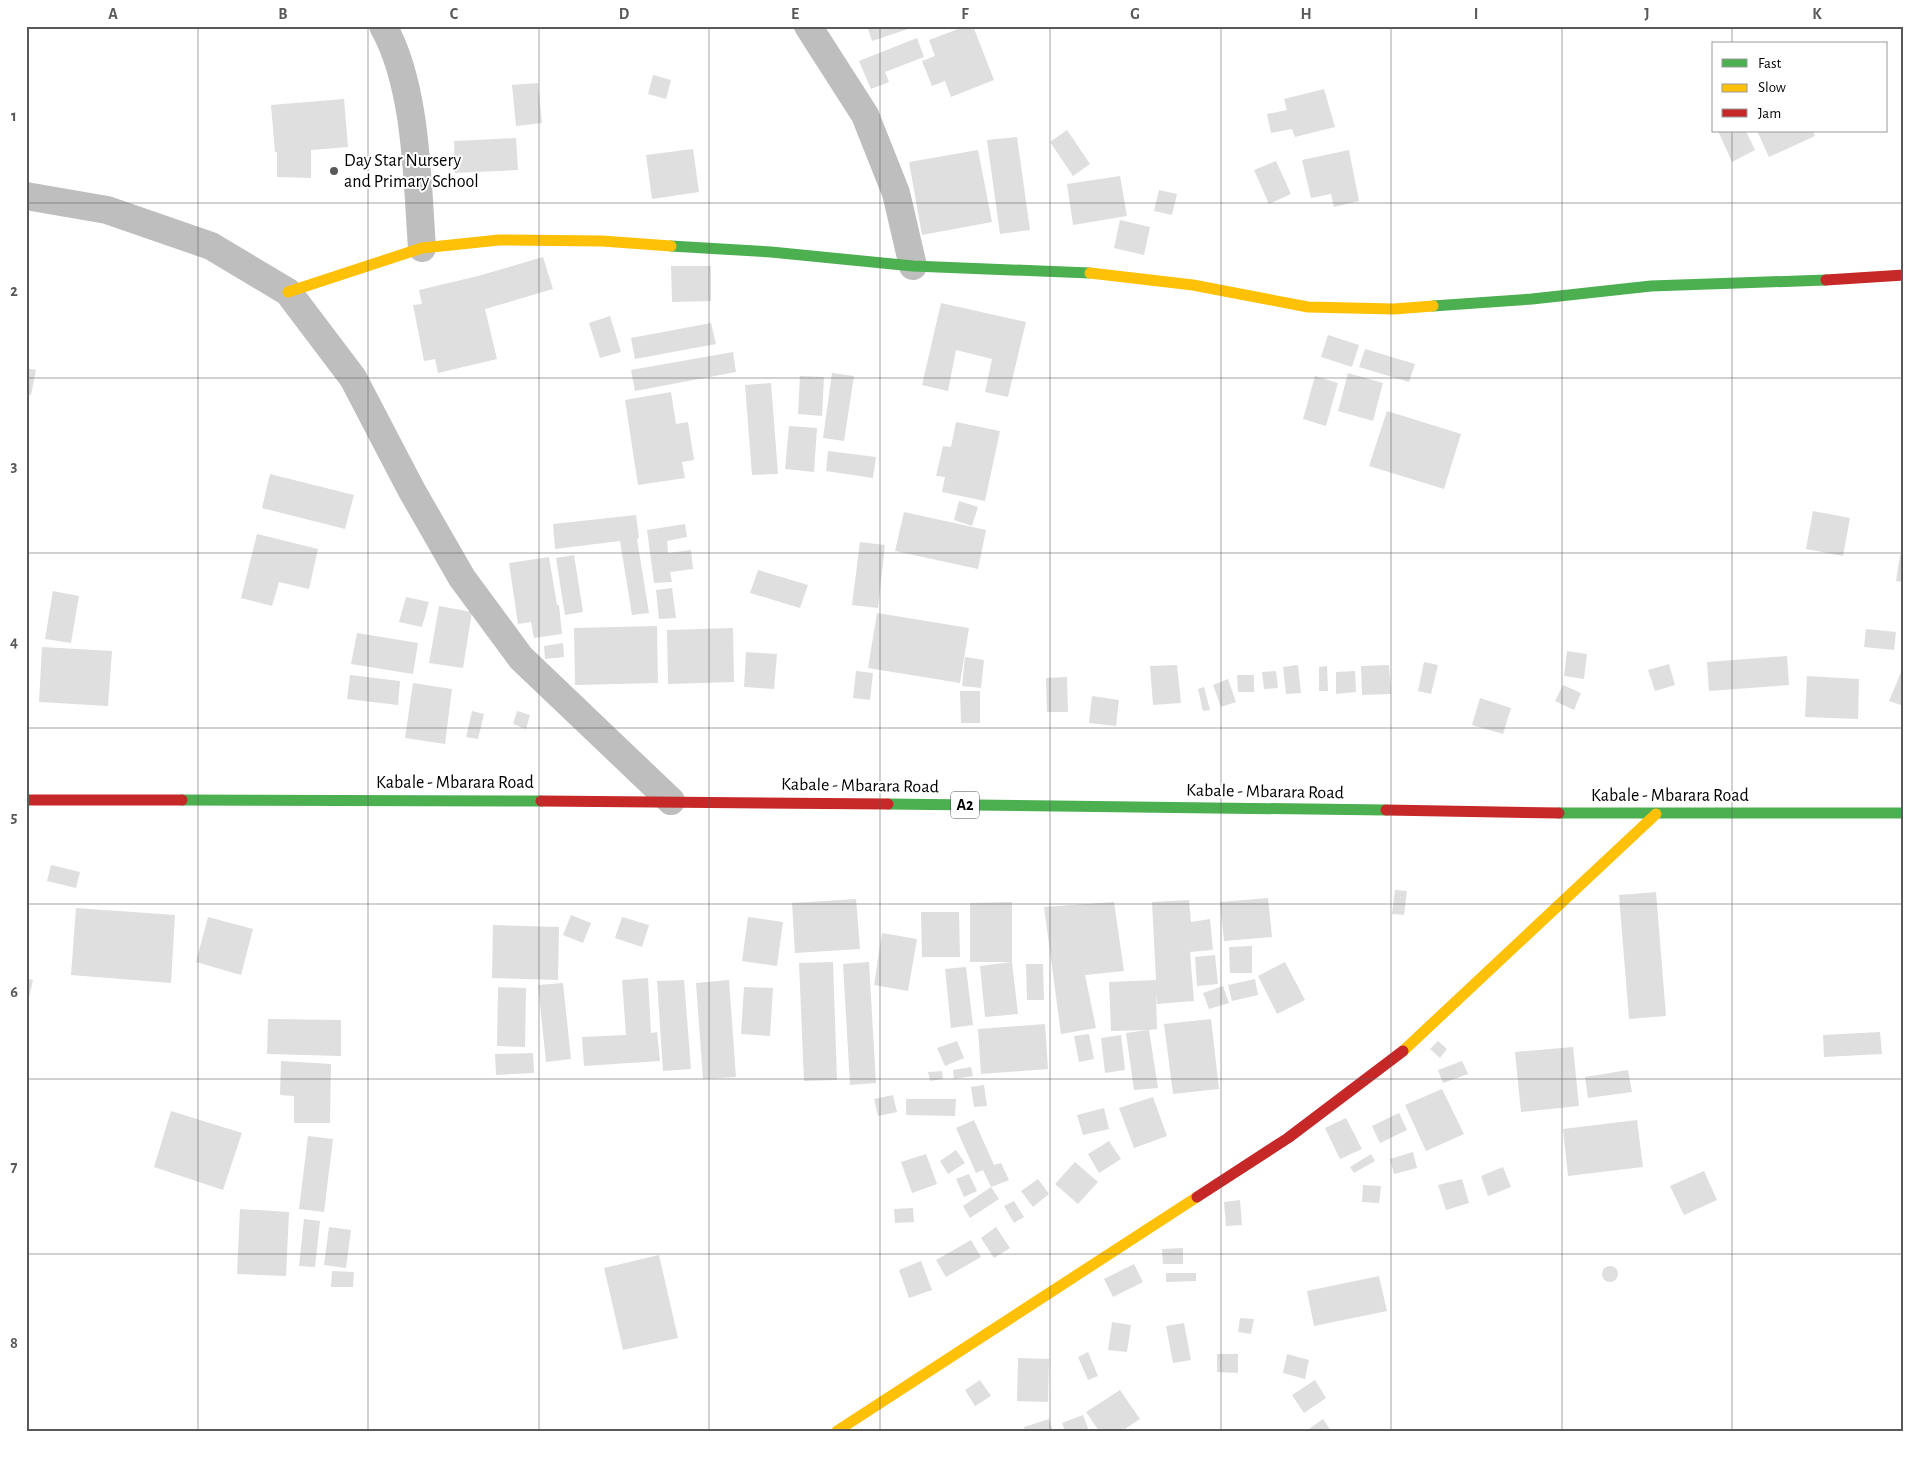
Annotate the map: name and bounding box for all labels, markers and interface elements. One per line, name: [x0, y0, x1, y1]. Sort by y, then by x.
text: A: [108, 6, 118, 22]
text: B: [278, 6, 288, 22]
text: C: [450, 6, 459, 22]
text: D: [619, 6, 630, 22]
text: E: [791, 6, 799, 22]
text: F: [961, 6, 969, 22]
text: G: [1130, 6, 1140, 22]
text: H: [1300, 6, 1312, 22]
text: I: [1474, 6, 1478, 22]
text: J: [1644, 6, 1650, 22]
text: K: [1812, 6, 1822, 22]
legend: [1712, 42, 1888, 132]
text: Fast: [1758, 56, 1782, 71]
text: Slow: [1758, 80, 1786, 95]
text: Jam: [1758, 106, 1781, 121]
text: 1: [11, 108, 17, 124]
place label: Day Star Nursery and Primary School: [344, 152, 479, 191]
marker: Day Star Nursery and Primary School: [328, 165, 340, 177]
text: 2: [10, 283, 18, 299]
text: 3: [11, 458, 18, 474]
text: 4: [10, 634, 18, 650]
street label: Kabale - Mbarara Road: [376, 774, 534, 792]
street label: Kabale - Mbarara Road: [781, 776, 939, 796]
street label: Kabale - Mbarara Road: [1186, 782, 1344, 802]
street label: Kabale - Mbarara Road: [1591, 787, 1749, 805]
road number: A2: [951, 792, 979, 818]
text: 5: [11, 809, 18, 825]
text: 6: [10, 984, 18, 1000]
text: 7: [11, 1159, 18, 1175]
text: 8: [10, 1335, 18, 1351]

